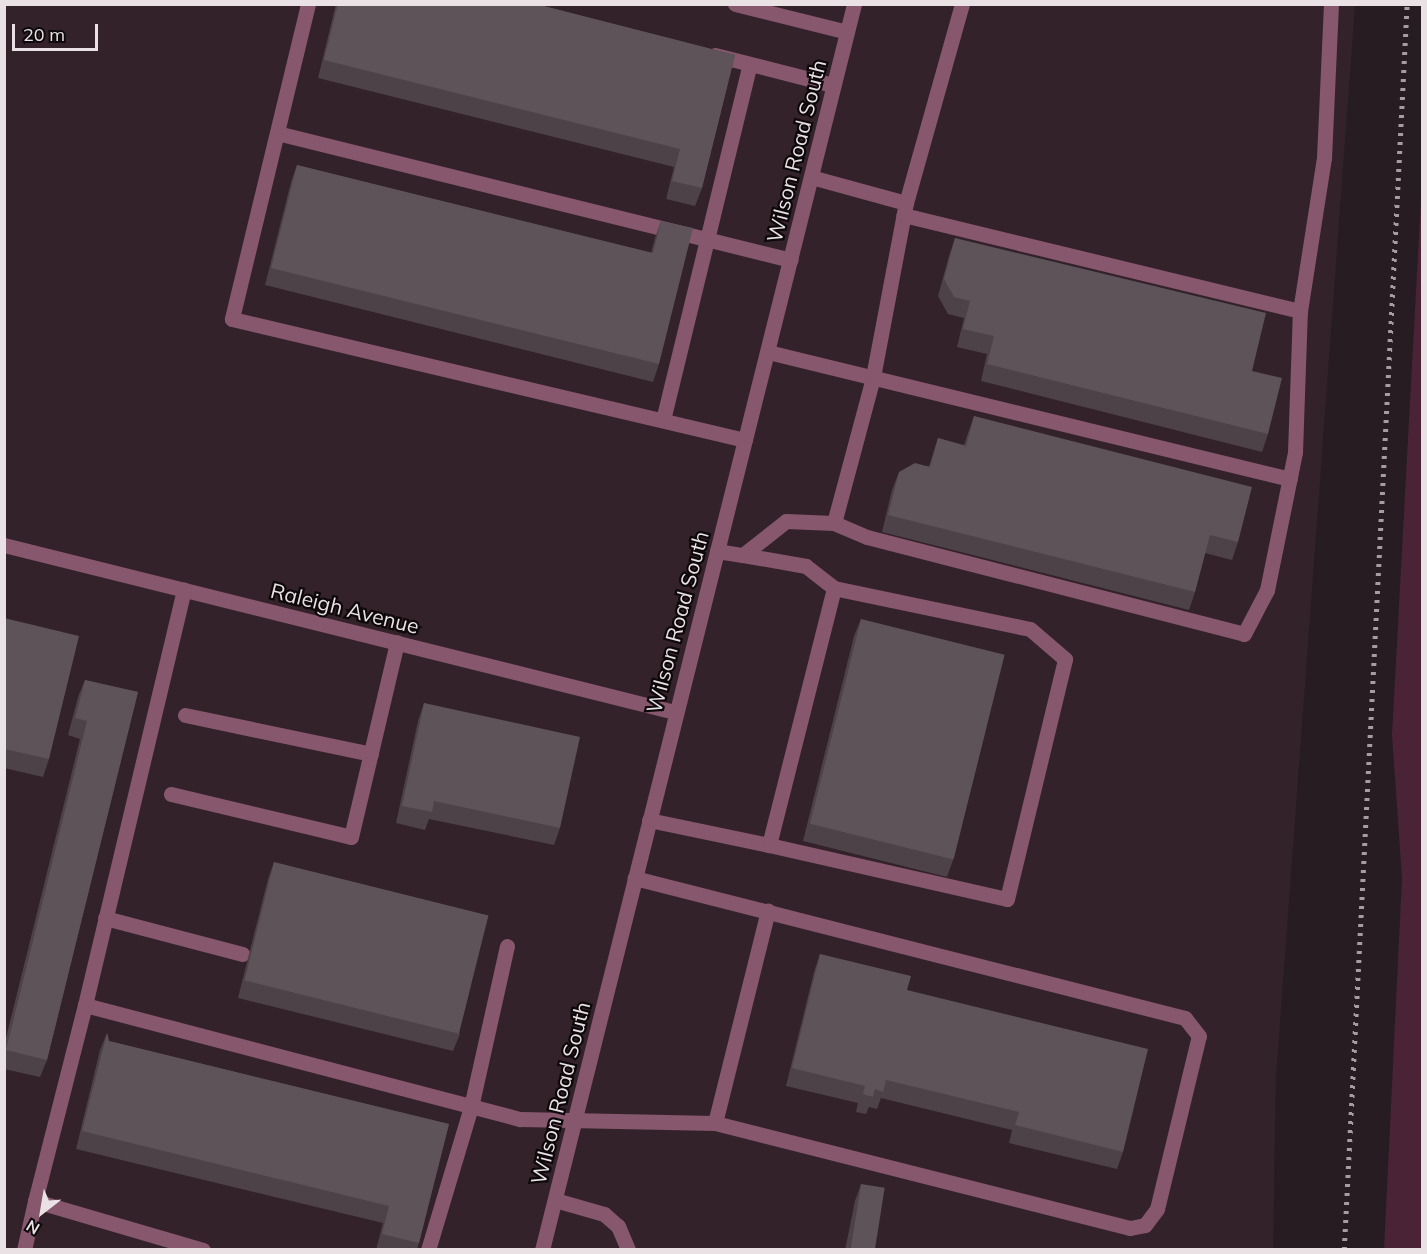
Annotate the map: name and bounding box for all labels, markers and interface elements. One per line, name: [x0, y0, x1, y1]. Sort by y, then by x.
scale bar: [15, 12, 100, 50]
text: 20 m: [23, 23, 65, 46]
street label: Wilson Road South: [761, 57, 831, 245]
street label: Wilson Road South: [641, 528, 713, 716]
street label: Raleigh Avenue: [268, 577, 422, 639]
street label: Wilson Road South: [525, 999, 595, 1187]
north arrow: [12, 1182, 72, 1242]
text: N: [22, 1216, 43, 1239]

